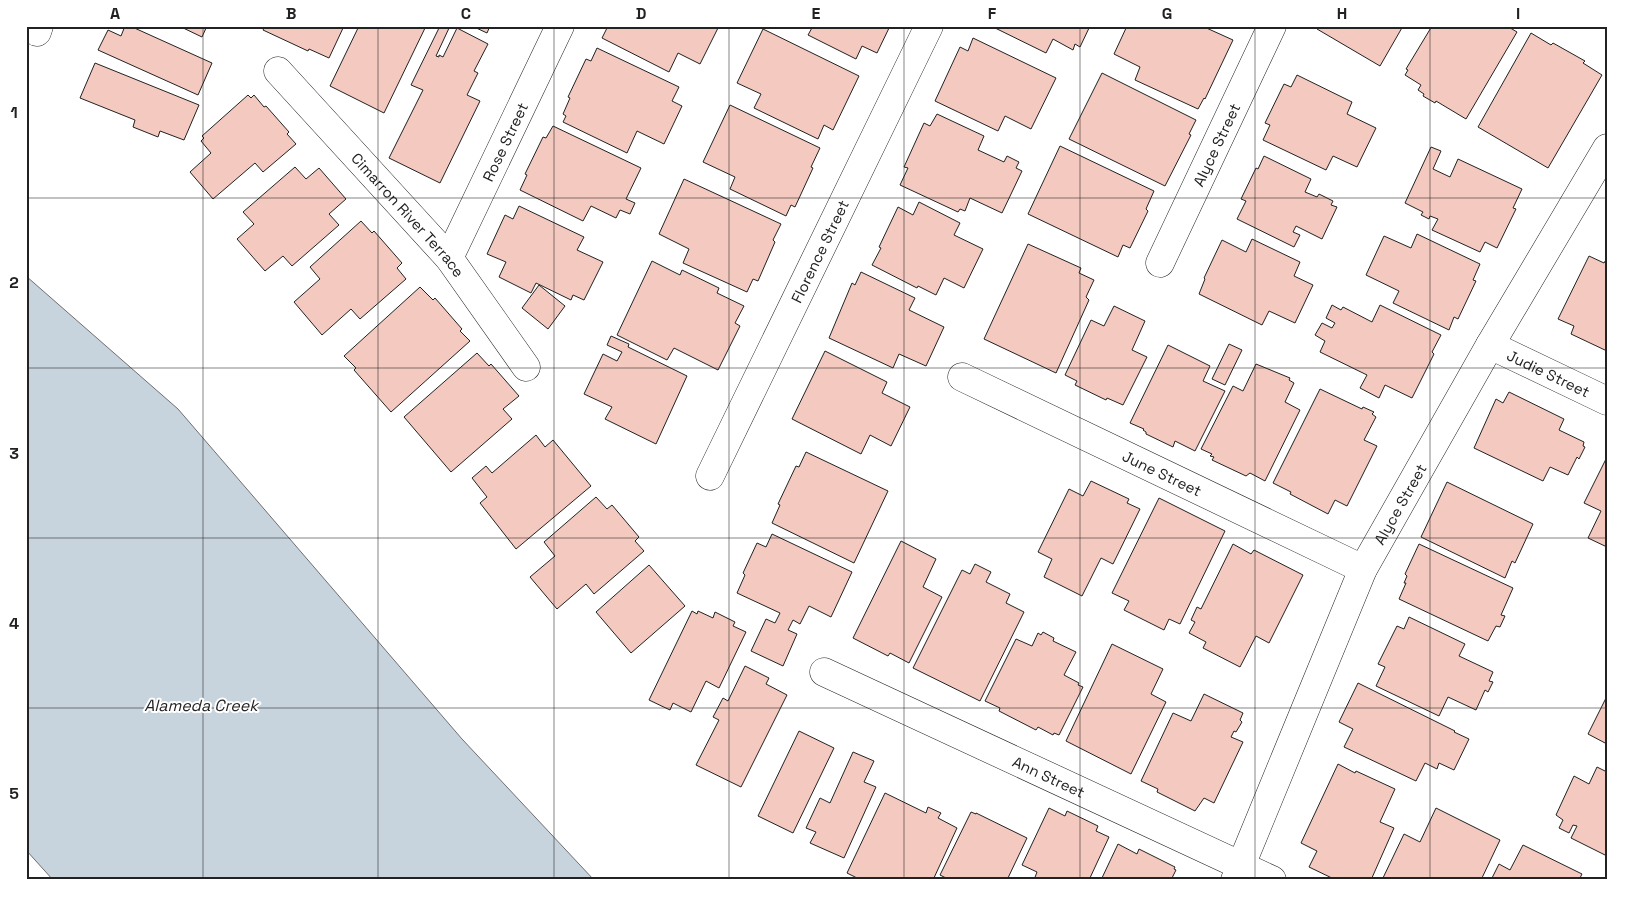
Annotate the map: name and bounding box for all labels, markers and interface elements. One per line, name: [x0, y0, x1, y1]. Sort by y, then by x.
text: A: [110, 3, 120, 24]
text: B: [286, 3, 296, 24]
text: C: [461, 3, 471, 24]
text: D: [636, 3, 646, 24]
text: E: [812, 3, 821, 24]
text: F: [988, 3, 997, 24]
text: G: [1162, 3, 1172, 24]
text: H: [1337, 3, 1347, 24]
text: I: [1516, 3, 1520, 24]
street label: Rose Street: [478, 99, 532, 184]
street label: Alyce Street: [1188, 100, 1244, 189]
text: 1: [10, 102, 18, 123]
street label: Cimarron River Terrace: [348, 148, 469, 281]
street label: Florence Street: [786, 197, 853, 306]
text: 2: [9, 272, 19, 293]
street label: Judie Street: [1504, 345, 1593, 401]
text: 3: [9, 443, 19, 464]
street label: June Street: [1120, 446, 1205, 500]
street label: Alyce Street: [1369, 460, 1430, 548]
text: 4: [9, 613, 19, 634]
water label: Alameda Creek: [144, 695, 260, 716]
street label: Ann Street: [1010, 751, 1088, 801]
text: 5: [9, 783, 19, 804]

